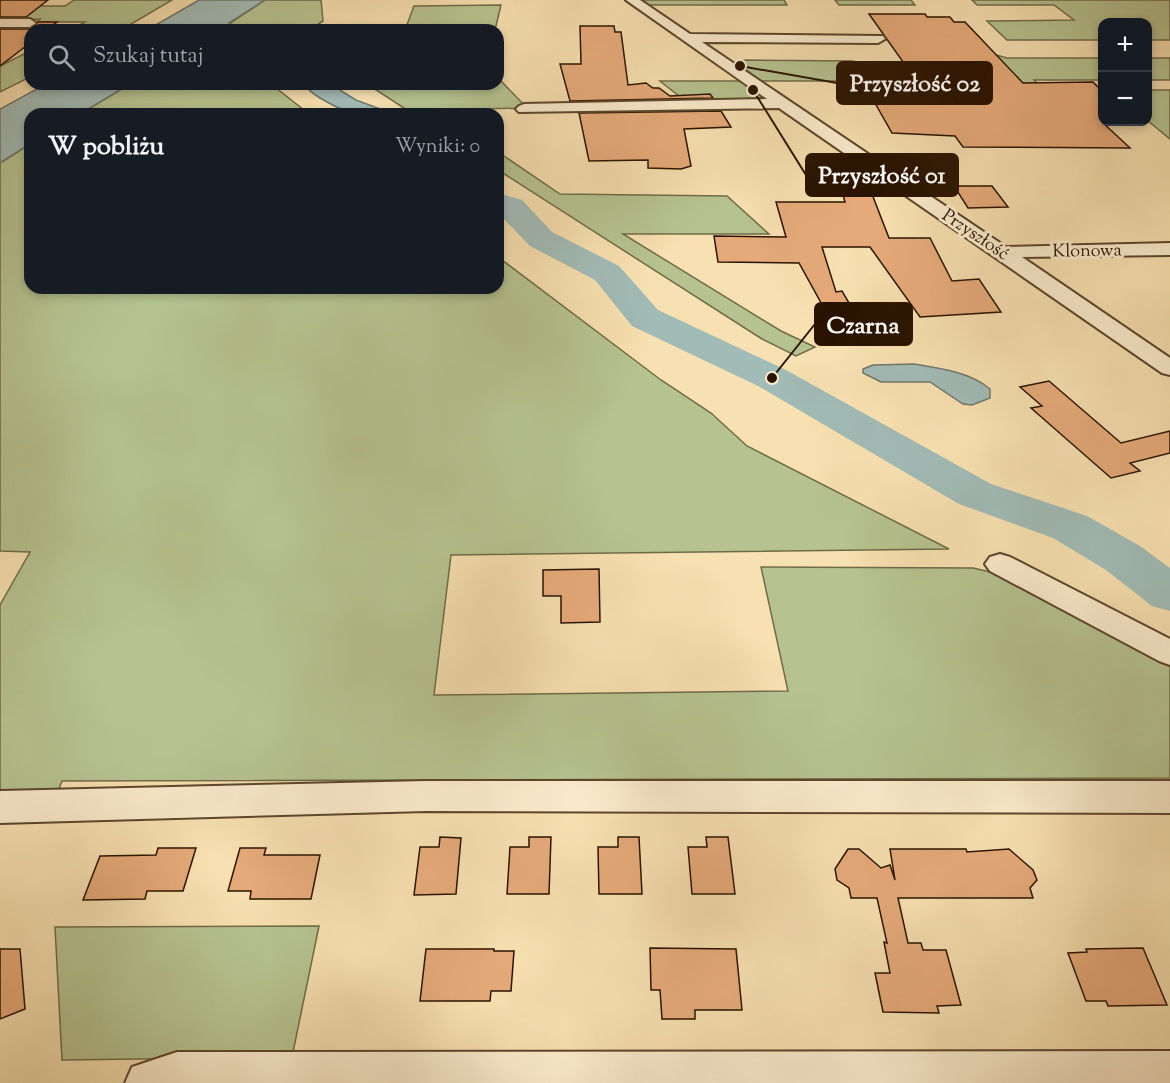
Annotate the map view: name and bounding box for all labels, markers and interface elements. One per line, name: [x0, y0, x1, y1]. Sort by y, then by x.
map controls: [1098, 18, 1152, 126]
button: +: [1098, 18, 1152, 72]
search box: [24, 24, 504, 90]
icon: search: [45, 41, 78, 74]
text: Szukaj tutaj: [93, 41, 204, 73]
callout: Przyszłość 02: [837, 62, 992, 104]
text: Przyszłość 02: [850, 68, 981, 102]
button: −: [1098, 72, 1152, 126]
text: W pobliżu: [48, 129, 164, 166]
text: Wyniki: 0: [395, 133, 480, 162]
callout: Przyszłość 01: [806, 154, 958, 196]
text: Przyszłość 01: [818, 160, 946, 194]
street label: Przyszłość: [936, 204, 1014, 268]
street label: Klonowa: [1052, 238, 1122, 266]
callout: Czarna: [815, 303, 912, 345]
text: Czarna: [826, 310, 900, 344]

